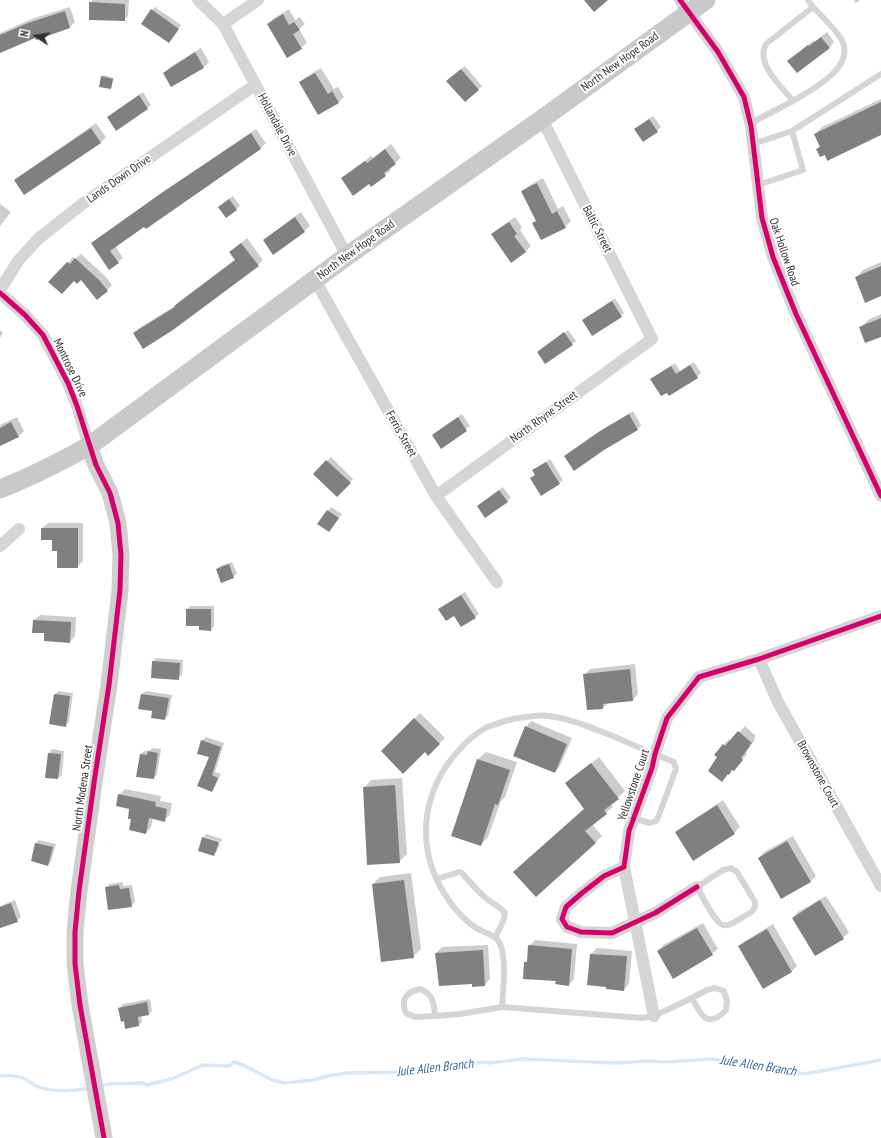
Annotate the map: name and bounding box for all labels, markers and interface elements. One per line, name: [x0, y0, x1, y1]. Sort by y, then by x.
north arrow: [16, 16, 56, 56]
text: N: [17, 29, 32, 38]
street label: North New Hope Road: [579, 29, 661, 95]
street label: Hollandale Drive: [254, 91, 300, 159]
street label: Lands Down Drive: [84, 152, 154, 206]
street label: Baltic Street: [579, 203, 615, 255]
street label: Oak Hollow Road: [766, 216, 802, 288]
street label: North New Hope Road: [315, 217, 397, 283]
street label: Montrose Drive: [50, 336, 90, 400]
street label: North Rhyne Street: [508, 388, 580, 446]
street label: Ferris Street: [382, 408, 420, 460]
street label: Brownstone Court: [794, 738, 842, 810]
street label: North Modena Street: [70, 744, 96, 832]
street label: Yellowstone Court: [615, 747, 653, 823]
water label: Jule Allen Branch: [719, 1052, 797, 1080]
water label: Jule Allen Branch: [396, 1056, 474, 1080]

